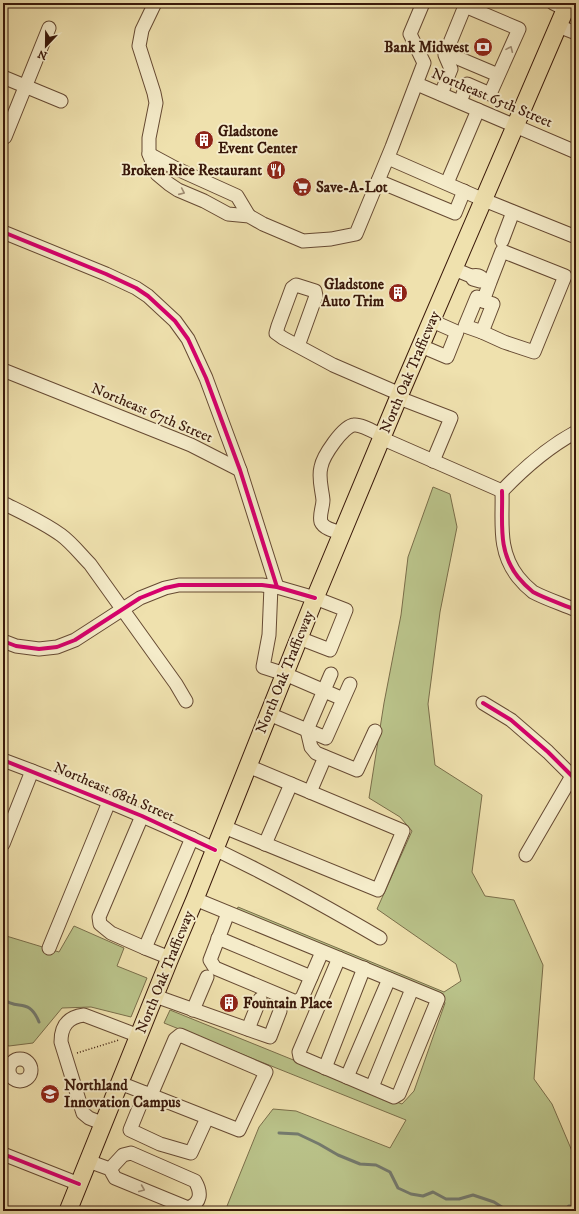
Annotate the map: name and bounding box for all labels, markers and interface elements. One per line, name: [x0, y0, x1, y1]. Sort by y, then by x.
north arrow: [26, 26, 66, 66]
bank icon: Bank Midwest: [472, 36, 494, 58]
place label: Bank Midwest: [384, 38, 469, 57]
one-way arrow: [505, 45, 513, 53]
text: N: [36, 46, 49, 63]
street label: Northeast 65th Street: [429, 64, 556, 132]
place label: Gladstone Event Center: [218, 122, 298, 158]
building icon: Gladstone Event Center: [193, 129, 215, 151]
restaurant icon: Broken Rice Restaurant: [265, 159, 287, 181]
place label: Broken Rice Restaurant: [121, 161, 262, 180]
supermarket icon: Save-A-Lot: [291, 176, 313, 198]
place label: Save-A-Lot: [316, 178, 388, 197]
one-way arrow: [178, 187, 186, 195]
place label: Gladstone Auto Trim: [320, 275, 385, 311]
building icon: Gladstone Auto Trim: [387, 282, 409, 304]
street label: North Oak Trafficway: [376, 307, 445, 436]
street label: Northeast 67th Street: [88, 379, 216, 447]
street label: North Oak Trafficway: [252, 607, 319, 736]
street label: Northeast 68th Street: [51, 758, 178, 826]
street label: North Oak Trafficway: [132, 907, 199, 1036]
building icon: Fountain Place: [218, 992, 240, 1014]
place label: Fountain Place: [243, 994, 333, 1013]
place label: Northland Innovation Campus: [64, 1076, 181, 1112]
school or university icon: Northland Innovation Campus: [39, 1083, 61, 1105]
one-way arrow: [138, 1184, 146, 1192]

